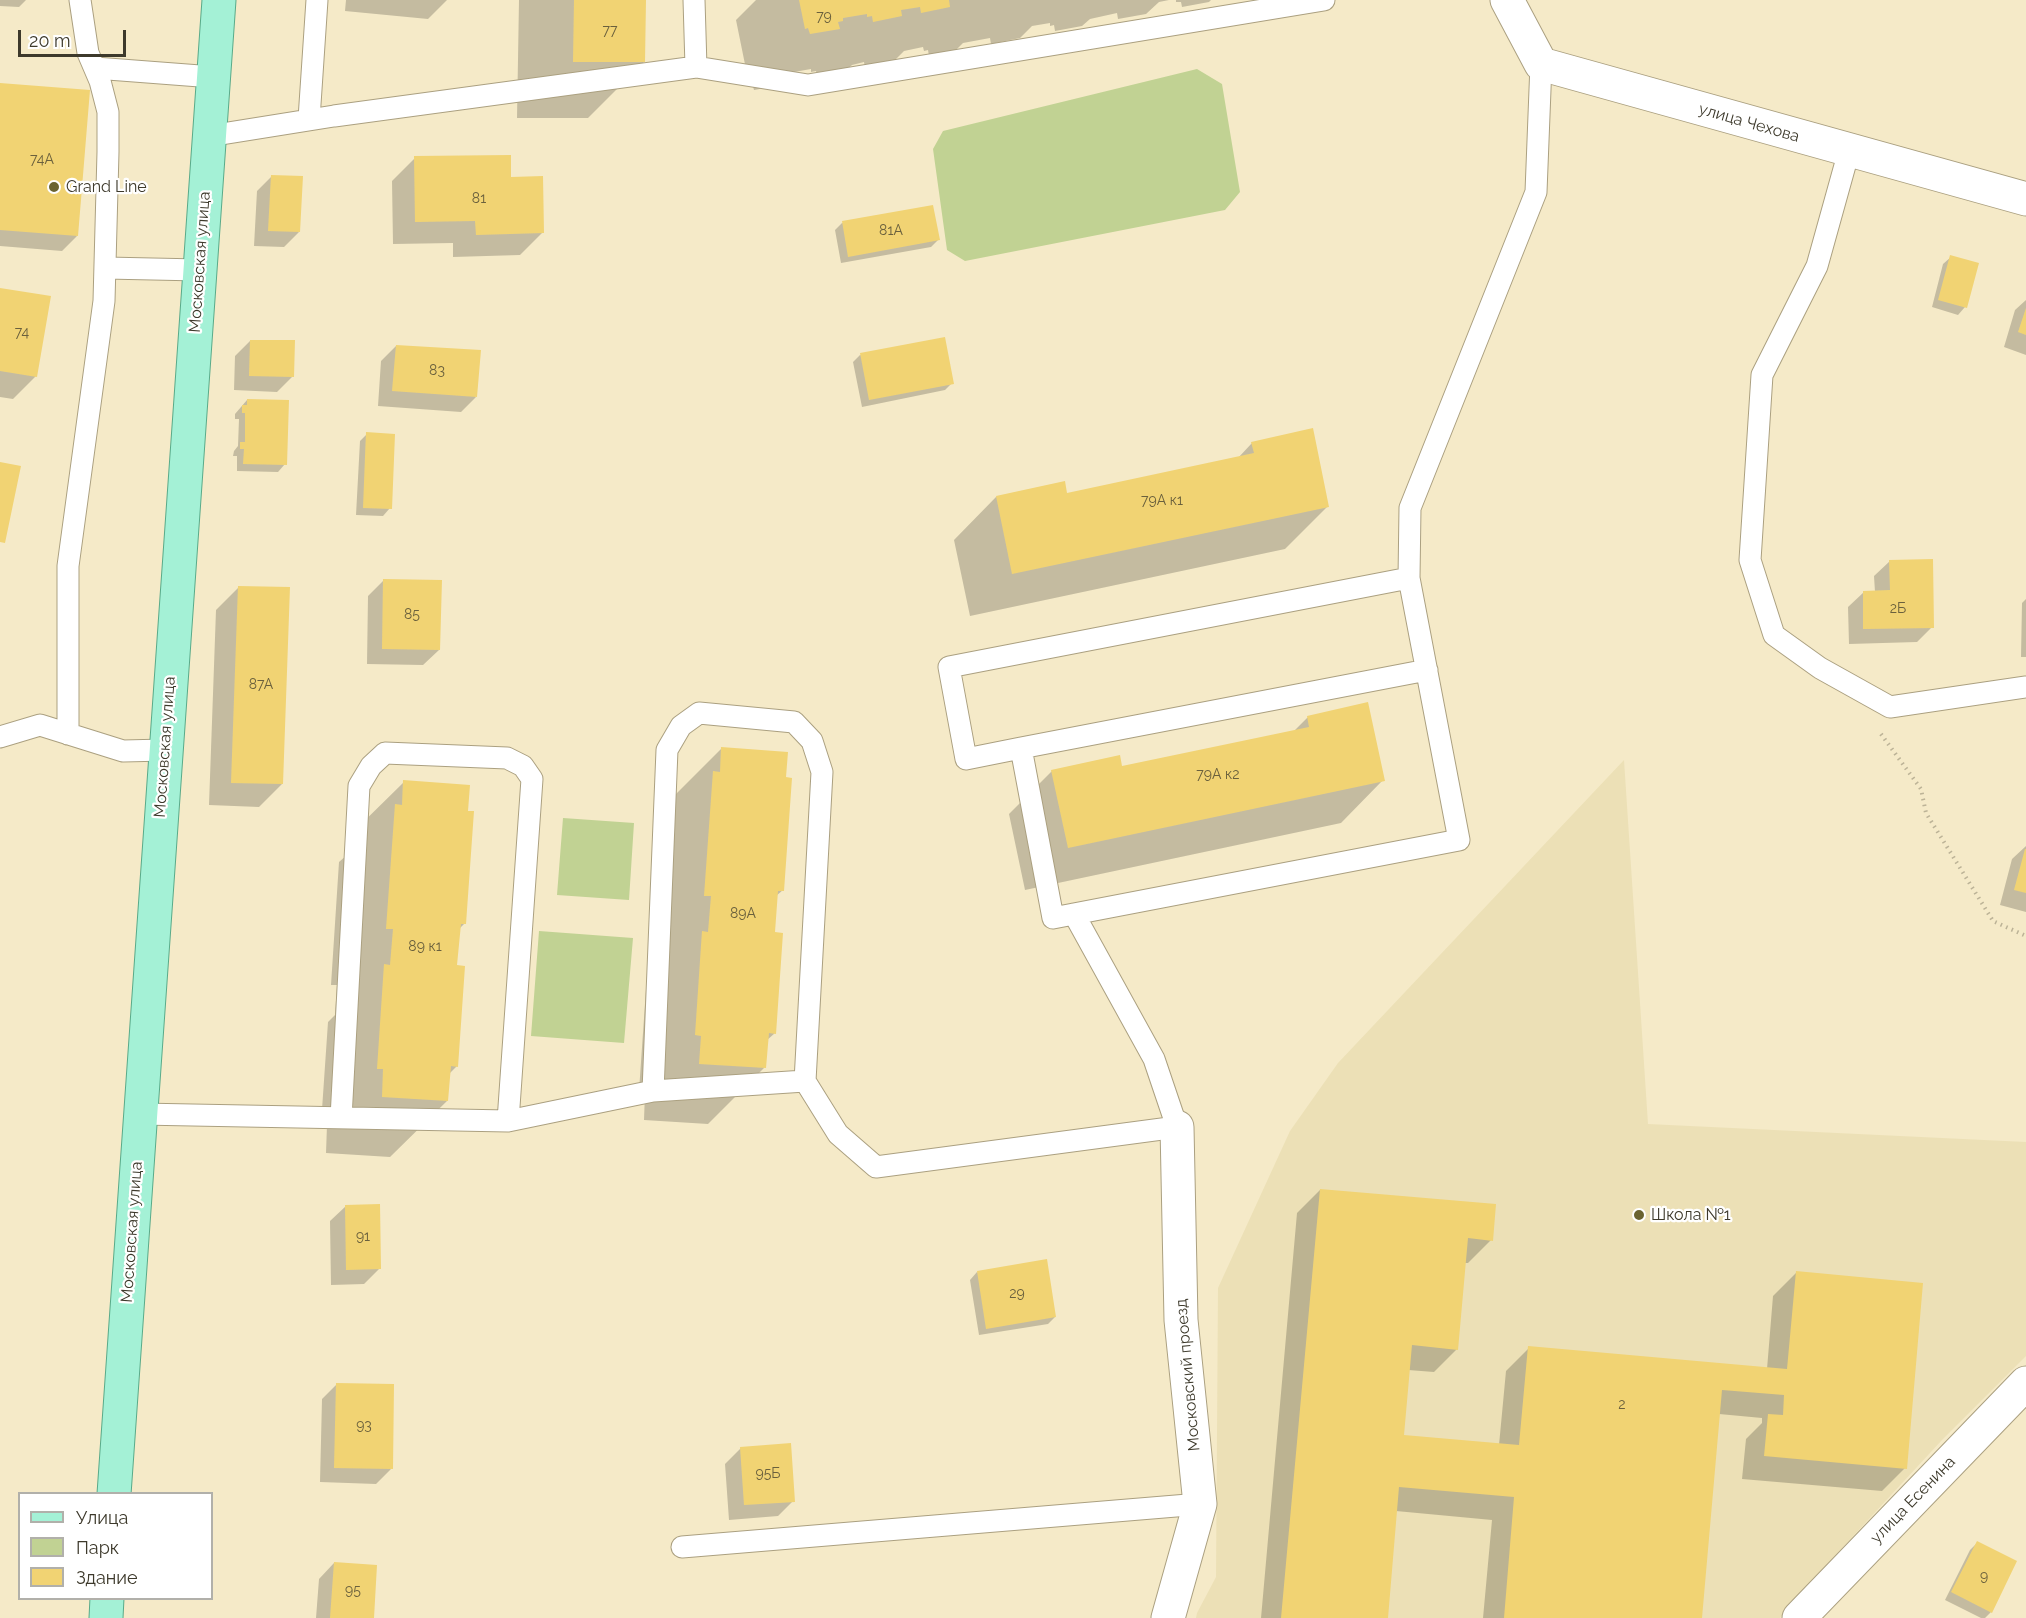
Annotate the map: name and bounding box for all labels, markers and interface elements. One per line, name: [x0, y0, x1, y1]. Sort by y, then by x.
house number: 79: [816, 9, 832, 25]
scale bar: [21, 18, 129, 56]
house number: 77: [603, 23, 617, 39]
text: 20 m: [29, 30, 71, 51]
street label: улица Чехова: [1696, 99, 1802, 147]
house number: 74А: [30, 152, 54, 168]
place label: Grand Line: [66, 177, 147, 197]
marker: Grand Line: [47, 180, 61, 194]
street label: Московская улица: [185, 191, 215, 333]
house number: 81: [472, 191, 486, 207]
house number: 81А: [879, 223, 903, 239]
house number: 74: [15, 325, 29, 341]
house number: 83: [429, 363, 445, 379]
house number: 79А к1: [1141, 493, 1183, 509]
house number: 2Б: [1890, 601, 1906, 617]
house number: 85: [404, 607, 420, 623]
street label: Московская улица: [150, 676, 180, 818]
house number: 87А: [249, 677, 273, 693]
house number: 79А к2: [1196, 767, 1240, 783]
house number: 89А: [730, 906, 756, 922]
house number: 89 к1: [408, 939, 442, 955]
street label: Московская улица: [117, 1161, 147, 1303]
place label: Школа №1: [1651, 1205, 1731, 1225]
marker: Школа №1: [1632, 1208, 1646, 1222]
house number: 91: [356, 1229, 370, 1245]
house number: 29: [1009, 1286, 1025, 1302]
street label: Московский проезд: [1172, 1298, 1204, 1452]
house number: 2: [1618, 1397, 1626, 1413]
house number: 93: [356, 1418, 372, 1434]
street label: улица Есенина: [1867, 1452, 1959, 1548]
house number: 95Б: [756, 1466, 780, 1482]
legend: [18, 1492, 213, 1600]
text: Улица: [76, 1507, 128, 1528]
text: Парк: [76, 1537, 119, 1558]
text: Здание: [76, 1567, 138, 1588]
house number: 9: [1980, 1569, 1988, 1585]
house number: 95: [345, 1583, 361, 1599]

